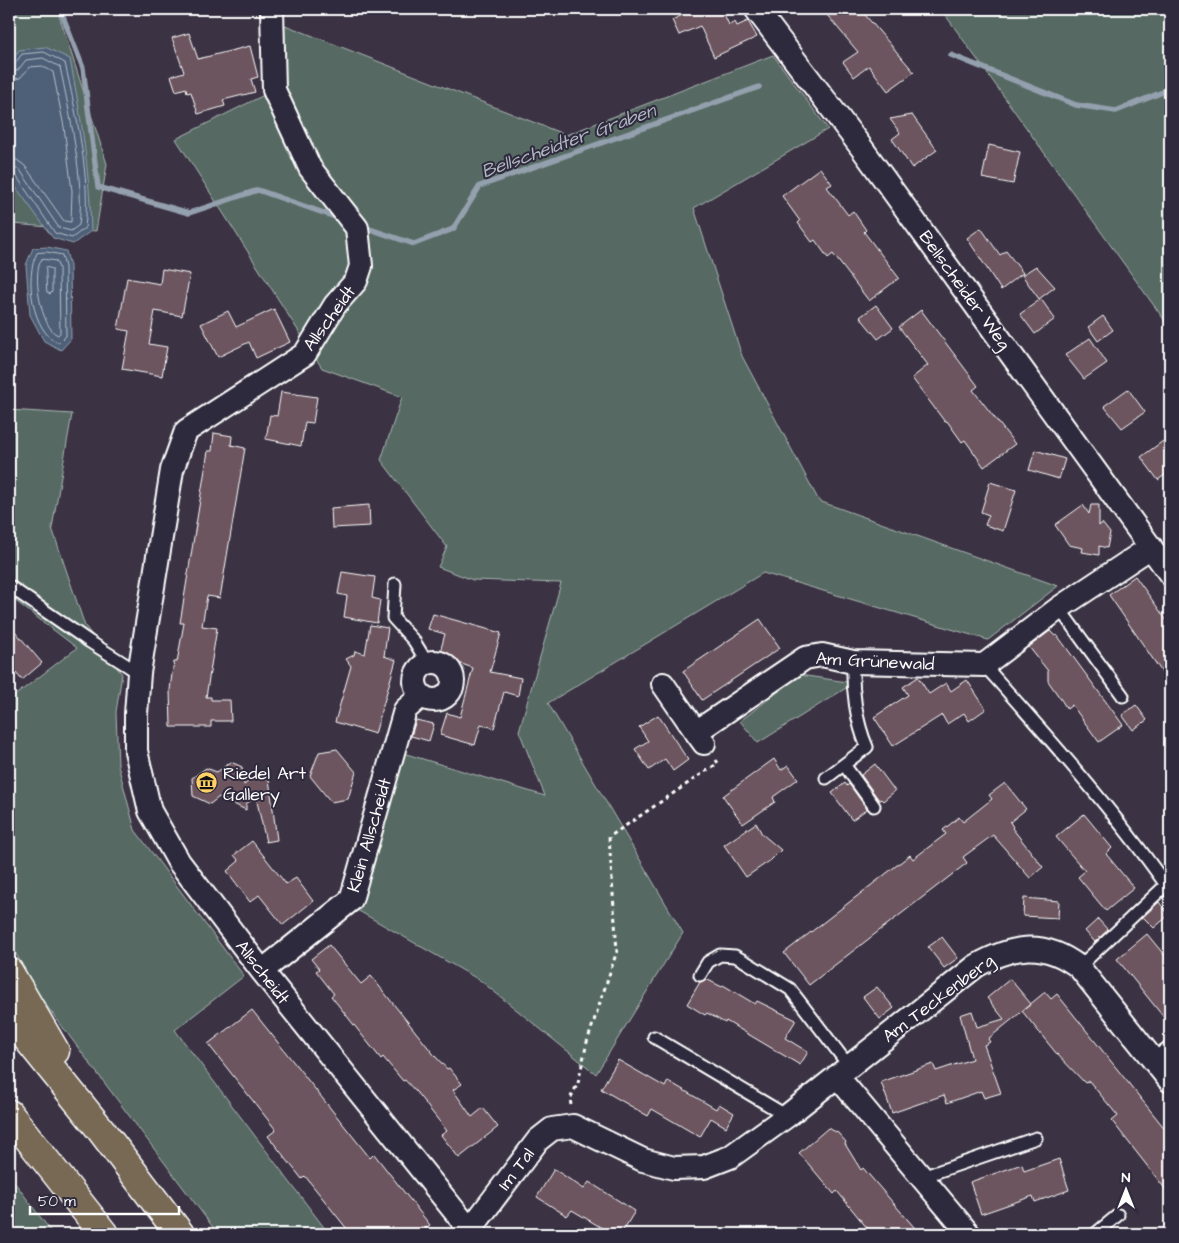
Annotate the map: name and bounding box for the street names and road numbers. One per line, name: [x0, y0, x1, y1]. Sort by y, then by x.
street label: Bellscheider Weg: [912, 225, 1016, 356]
street label: Allscheidt: [297, 280, 362, 356]
street label: Am Grünewald: [815, 646, 935, 677]
street label: Klein Allscheidt: [341, 774, 398, 895]
street label: Allscheidt: [230, 935, 296, 1010]
street label: Am Teckenberg: [877, 948, 1000, 1049]
street label: Im Tal: [492, 1143, 541, 1196]

